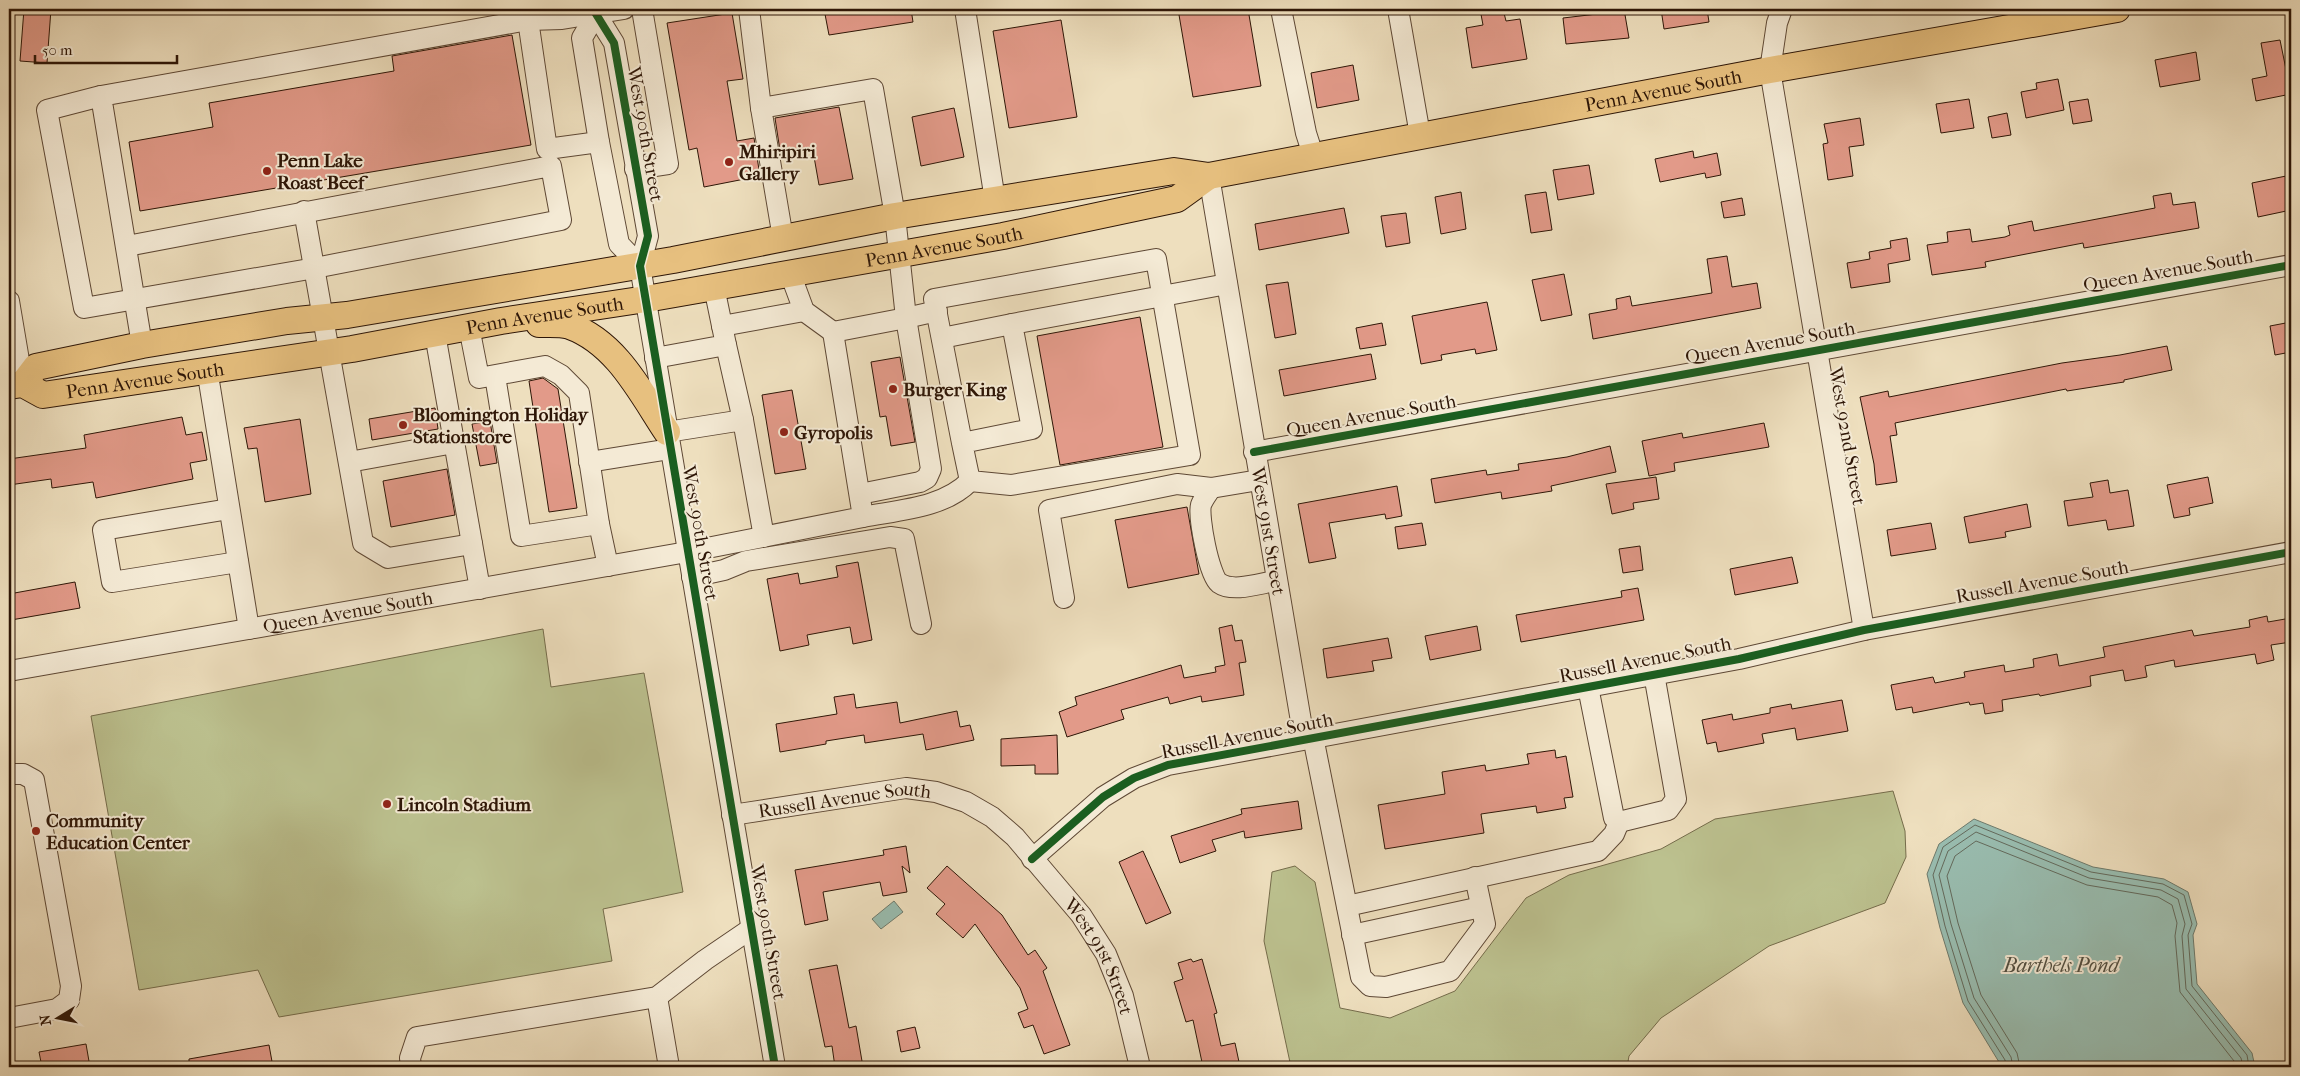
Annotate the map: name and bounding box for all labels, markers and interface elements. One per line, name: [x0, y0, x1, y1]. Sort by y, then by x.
scale bar: [35, 32, 178, 64]
text: 50 m: [42, 41, 73, 59]
street label: West 90th Street: [622, 64, 668, 204]
street label: Penn Avenue South: [1583, 65, 1744, 117]
place label: Mhiripiri Gallery: [738, 141, 816, 185]
place label: Penn Lake Roast Beef: [277, 150, 369, 194]
marker: Mhiripiri Gallery: [723, 156, 735, 168]
marker: Penn Lake Roast Beef: [261, 165, 273, 177]
street label: Penn Avenue South: [863, 222, 1025, 272]
street label: Queen Avenue South: [2082, 245, 2255, 297]
street label: Penn Avenue South: [464, 292, 625, 339]
street label: Queen Avenue South: [1684, 317, 1857, 369]
street label: Penn Avenue South: [65, 358, 226, 403]
street label: West 92nd Street: [1824, 364, 1870, 507]
place label: Burger King: [903, 379, 1007, 401]
marker: Burger King: [887, 383, 899, 395]
street label: Queen Avenue South: [1285, 390, 1458, 442]
place label: Bloomington Holiday Stationstore: [413, 404, 589, 448]
marker: Bloomington Holiday Stationstore: [397, 419, 409, 431]
place label: Gyropolis: [794, 422, 873, 444]
marker: Gyropolis: [778, 426, 790, 438]
street label: West 90th Street: [677, 463, 723, 603]
street label: West 91st Street: [1246, 464, 1290, 597]
street label: Russell Avenue South: [1954, 556, 2131, 608]
street label: Queen Avenue South: [261, 587, 435, 638]
street label: Russell Avenue South: [1557, 632, 1733, 687]
street label: Russell Avenue South: [1159, 708, 1335, 763]
street label: Russell Avenue South: [757, 778, 933, 823]
place label: Lincoln Stadium: [397, 794, 531, 816]
marker: Lincoln Stadium: [381, 798, 393, 810]
place label: Community Education Center: [46, 810, 191, 854]
marker: Community Education Center: [30, 825, 42, 837]
street label: West 90th Street: [745, 862, 791, 1002]
street label: West 91st Street: [1059, 893, 1137, 1017]
water label: Barthels Pond: [2002, 954, 2122, 977]
north arrow: [32, 994, 82, 1044]
text: N: [36, 1013, 55, 1027]

